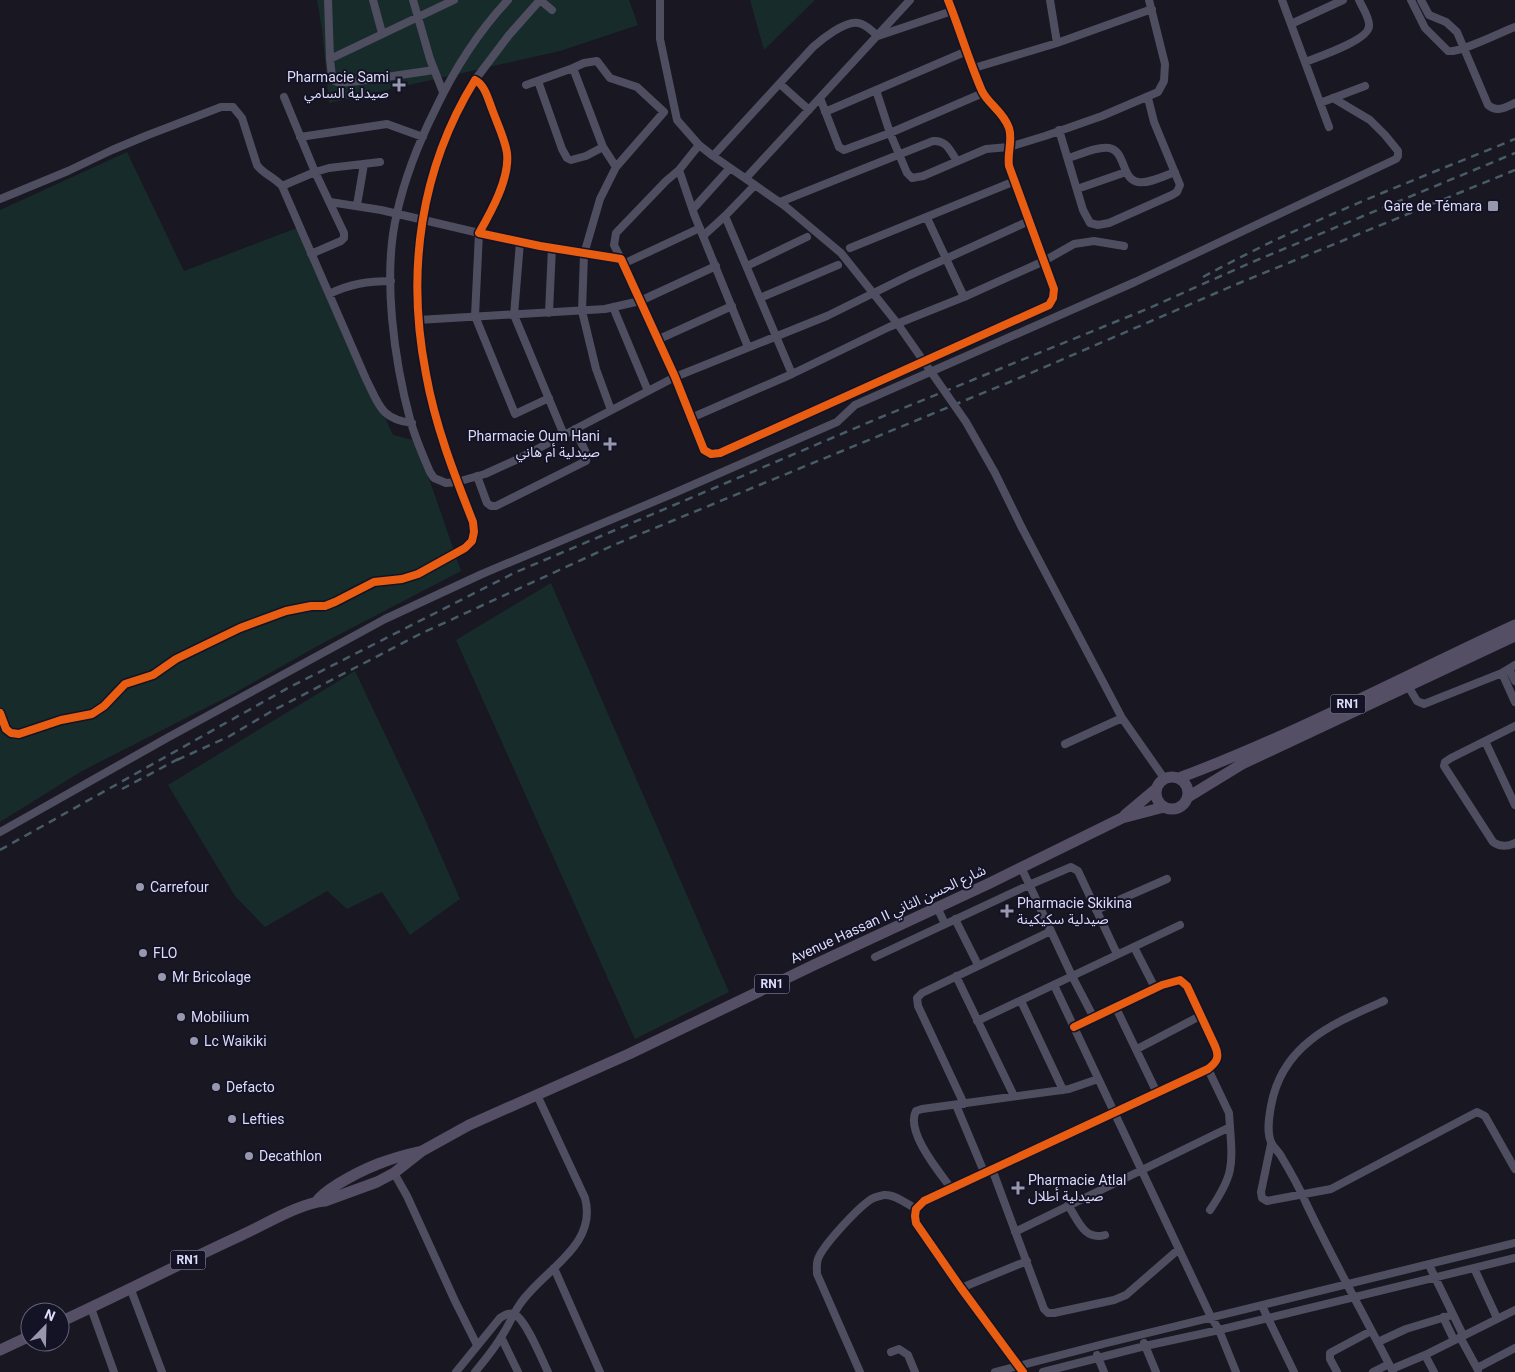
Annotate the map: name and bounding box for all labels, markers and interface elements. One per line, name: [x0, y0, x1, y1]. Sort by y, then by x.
place label: Pharmacie Sami صيدلية السامي: [287, 69, 389, 104]
marker: Pharmacie Sami صيدلية السامي: [393, 79, 405, 91]
place label: Gare de Témara: [1384, 198, 1482, 214]
marker: Gare de Témara: [1486, 199, 1500, 213]
place label: Pharmacie Oum Hani صيدلية أم هاني: [468, 428, 600, 463]
marker: Pharmacie Oum Hani صيدلية أم هاني: [604, 438, 616, 450]
road number: RN1: [1330, 694, 1366, 714]
street label: Avenue Hassan II شارع الحسن الثاني: [788, 862, 990, 969]
place label: Carrefour: [150, 879, 209, 895]
marker: Carrefour: [134, 881, 146, 893]
place label: Pharmacie Skikina صيدلية سكيكينة: [1017, 895, 1132, 927]
marker: Pharmacie Skikina صيدلية سكيكينة: [1001, 905, 1013, 917]
place label: FLO: [153, 945, 177, 961]
marker: FLO: [137, 947, 149, 959]
place label: Mr Bricolage: [172, 969, 251, 985]
marker: Mr Bricolage: [156, 971, 168, 983]
road number: RN1: [754, 974, 790, 994]
place label: Mobilium: [191, 1009, 249, 1025]
marker: Mobilium: [175, 1011, 187, 1023]
place label: Lc Waikiki: [204, 1033, 267, 1049]
marker: Lc Waikiki: [188, 1035, 200, 1047]
place label: Defacto: [226, 1079, 275, 1095]
marker: Defacto: [210, 1081, 222, 1093]
place label: Lefties: [242, 1111, 284, 1127]
marker: Lefties: [226, 1113, 238, 1125]
place label: Decathlon: [259, 1148, 322, 1164]
marker: Decathlon: [243, 1150, 255, 1162]
place label: Pharmacie Atlal صيدلية أطلال: [1028, 1172, 1126, 1205]
marker: Pharmacie Atlal صيدلية أطلال: [1012, 1182, 1024, 1194]
road number: RN1: [170, 1250, 206, 1270]
north arrow: [20, 1302, 70, 1352]
text: N: [42, 1306, 58, 1324]

